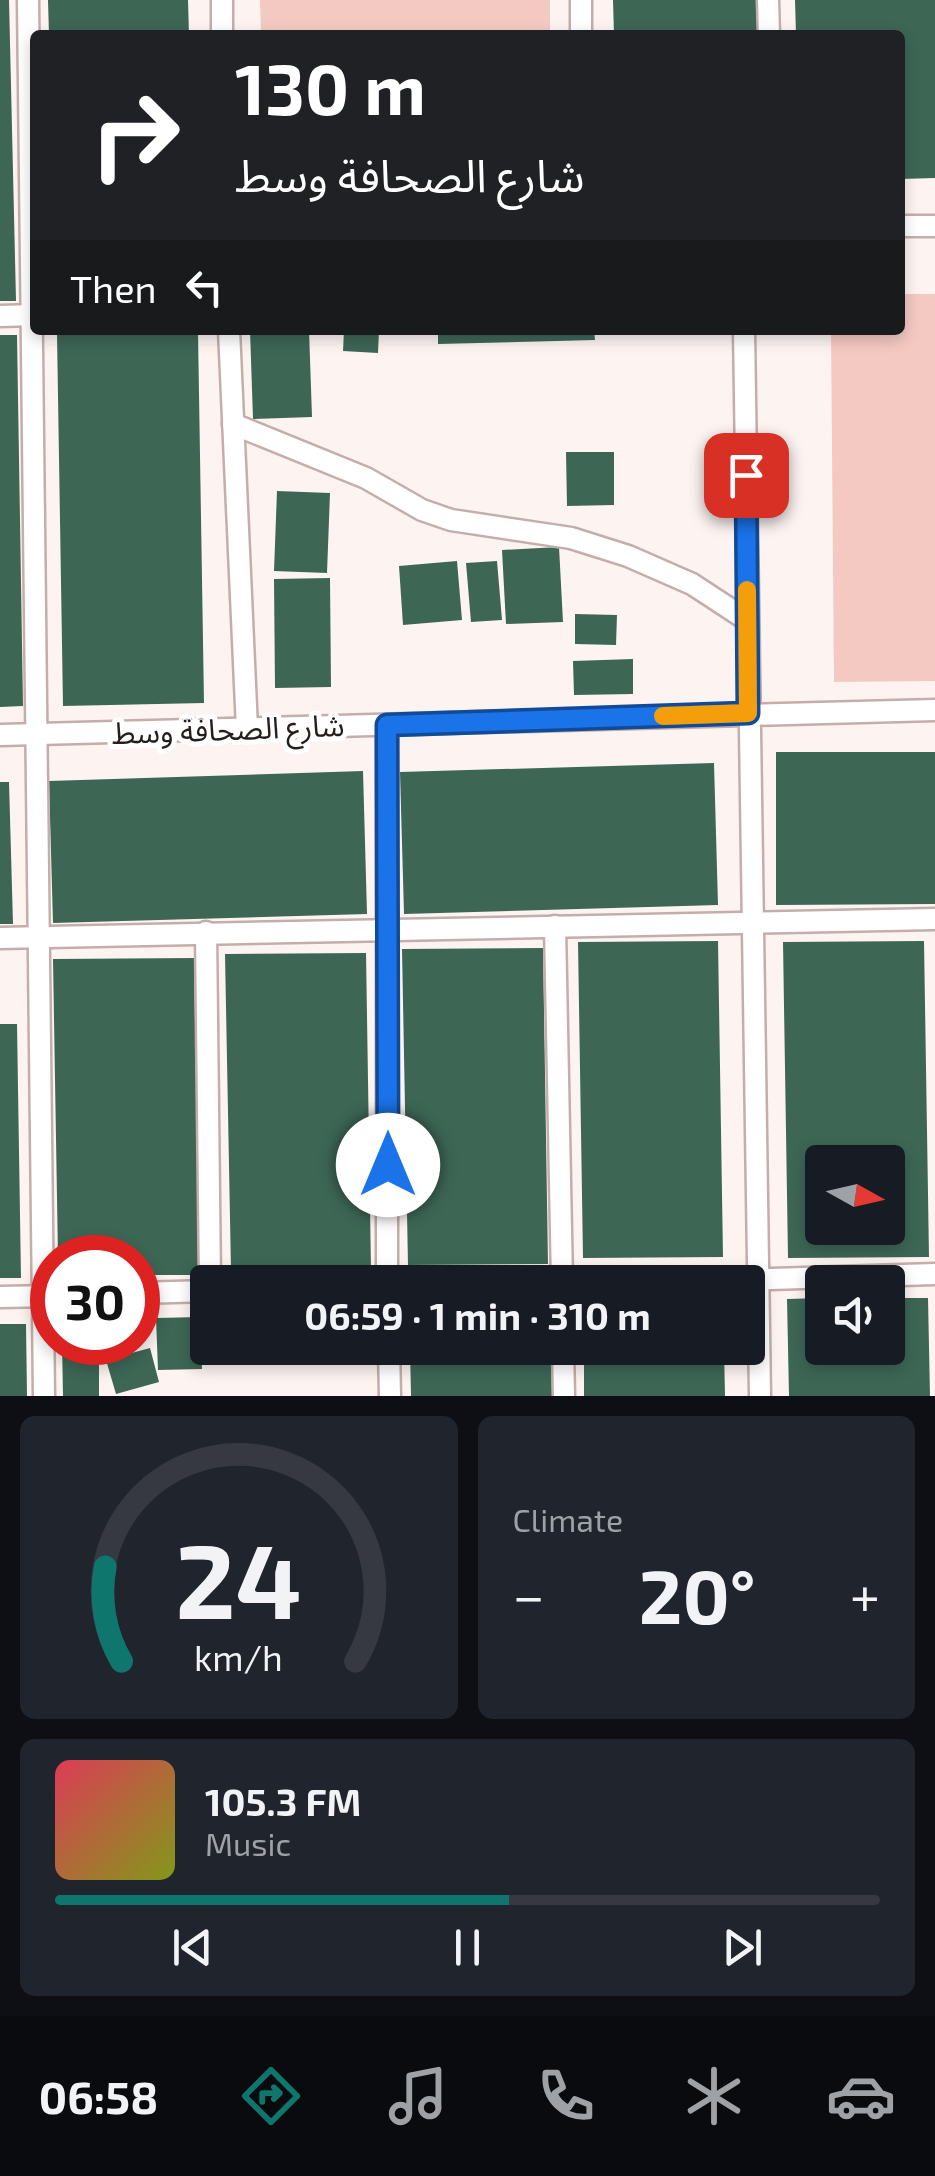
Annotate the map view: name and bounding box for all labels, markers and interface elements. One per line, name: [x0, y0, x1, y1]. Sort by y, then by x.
text: 130 m: [235, 45, 426, 129]
icon: right: [70, 70, 200, 200]
text: شارع الصحافة وسط: [235, 147, 584, 201]
icon: left: [177, 260, 232, 315]
text: Then: [70, 265, 157, 311]
pin: [704, 433, 789, 518]
icon: arrive: [719, 448, 774, 503]
street label: شارع الصحافة وسط: [111, 706, 345, 756]
position arrow: [336, 1113, 440, 1217]
north arrow: [805, 1145, 905, 1245]
map controls: [805, 1145, 905, 1365]
speed limit sign: 30: [30, 1235, 160, 1365]
button: sound: [805, 1265, 905, 1365]
text: 06:59 · 1 min · 310 m: [304, 1292, 651, 1338]
text: Climate: [513, 1500, 623, 1538]
text: 24: [175, 1515, 302, 1640]
text: 20°: [639, 1549, 756, 1639]
text: −: [513, 1561, 545, 1627]
text: +: [850, 1561, 880, 1627]
text: km/h: [194, 1635, 283, 1678]
text: 105.3 FM: [205, 1778, 361, 1824]
text: Music: [205, 1824, 291, 1862]
icon: previous: [165, 1920, 220, 1975]
icon: pause: [440, 1920, 495, 1975]
icon: next: [715, 1920, 770, 1975]
icon: directions: [236, 2061, 306, 2131]
icon: music: [383, 2061, 453, 2131]
icon: phone: [531, 2061, 601, 2131]
icon: climate: [679, 2061, 749, 2131]
icon: car: [826, 2061, 896, 2131]
text: 06:58: [39, 2069, 158, 2123]

